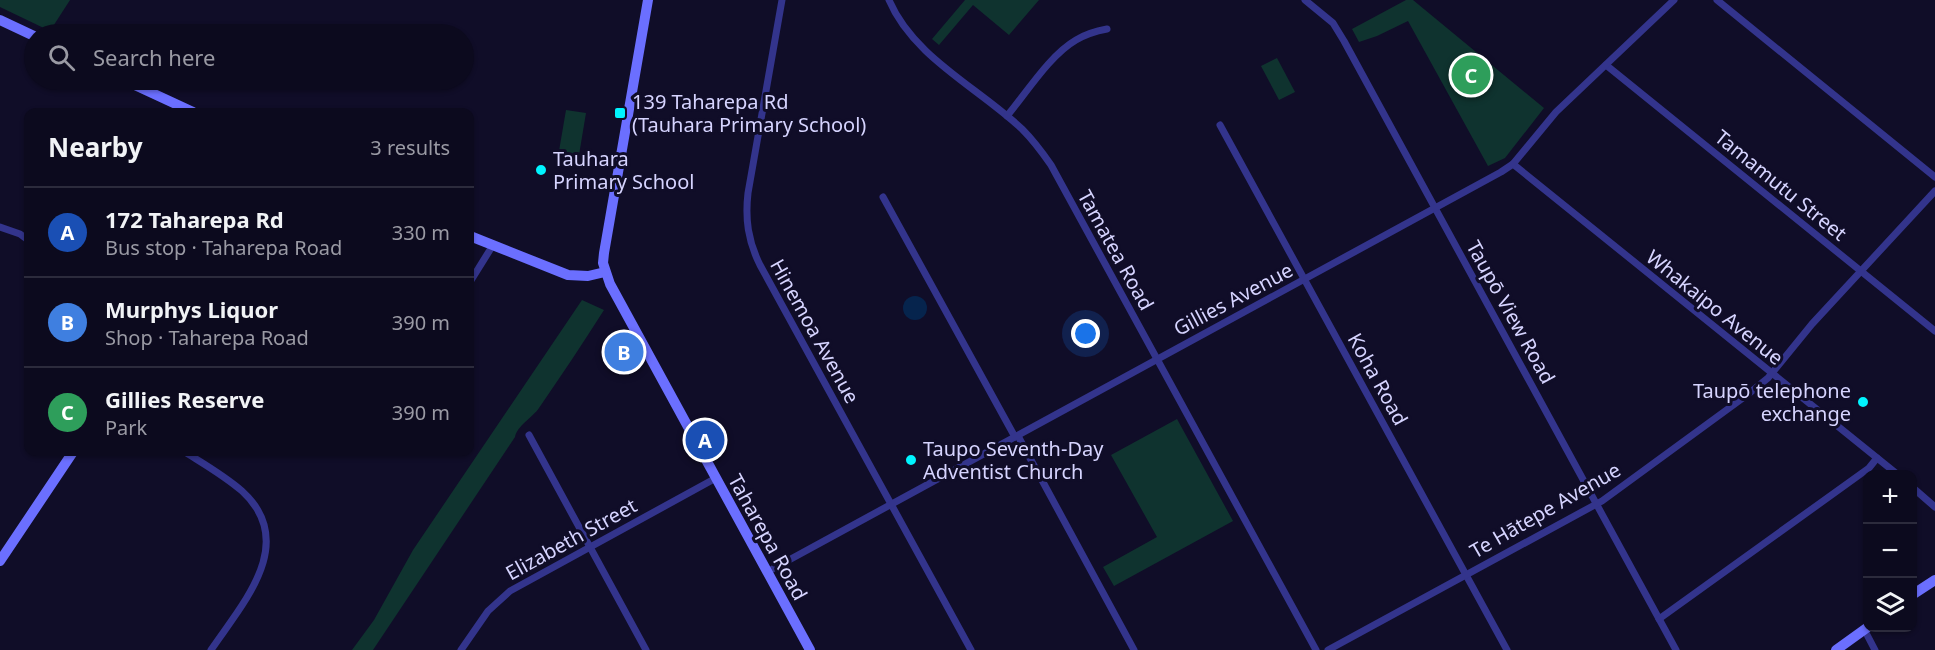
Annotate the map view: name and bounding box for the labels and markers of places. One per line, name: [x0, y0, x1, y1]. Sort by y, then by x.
pin: C: [1452, 52, 1490, 98]
place label: 139 Taharepa Rd (Tauhara Primary School): [632, 88, 866, 138]
marker: 139 Taharepa Rd (Tauhara Primary School): [613, 106, 627, 120]
place label: Tauhara Primary School: [553, 145, 694, 195]
marker: Tauhara Primary School: [534, 163, 548, 177]
pin: B: [604, 330, 644, 374]
place label: Taupō telephone exchange: [1693, 377, 1851, 427]
marker: Taupō telephone exchange: [1856, 395, 1870, 409]
pin: A: [686, 418, 724, 462]
place label: Taupo Seventh-Day Adventist Church: [923, 435, 1104, 485]
marker: Taupo Seventh-Day Adventist Church: [904, 453, 918, 467]

